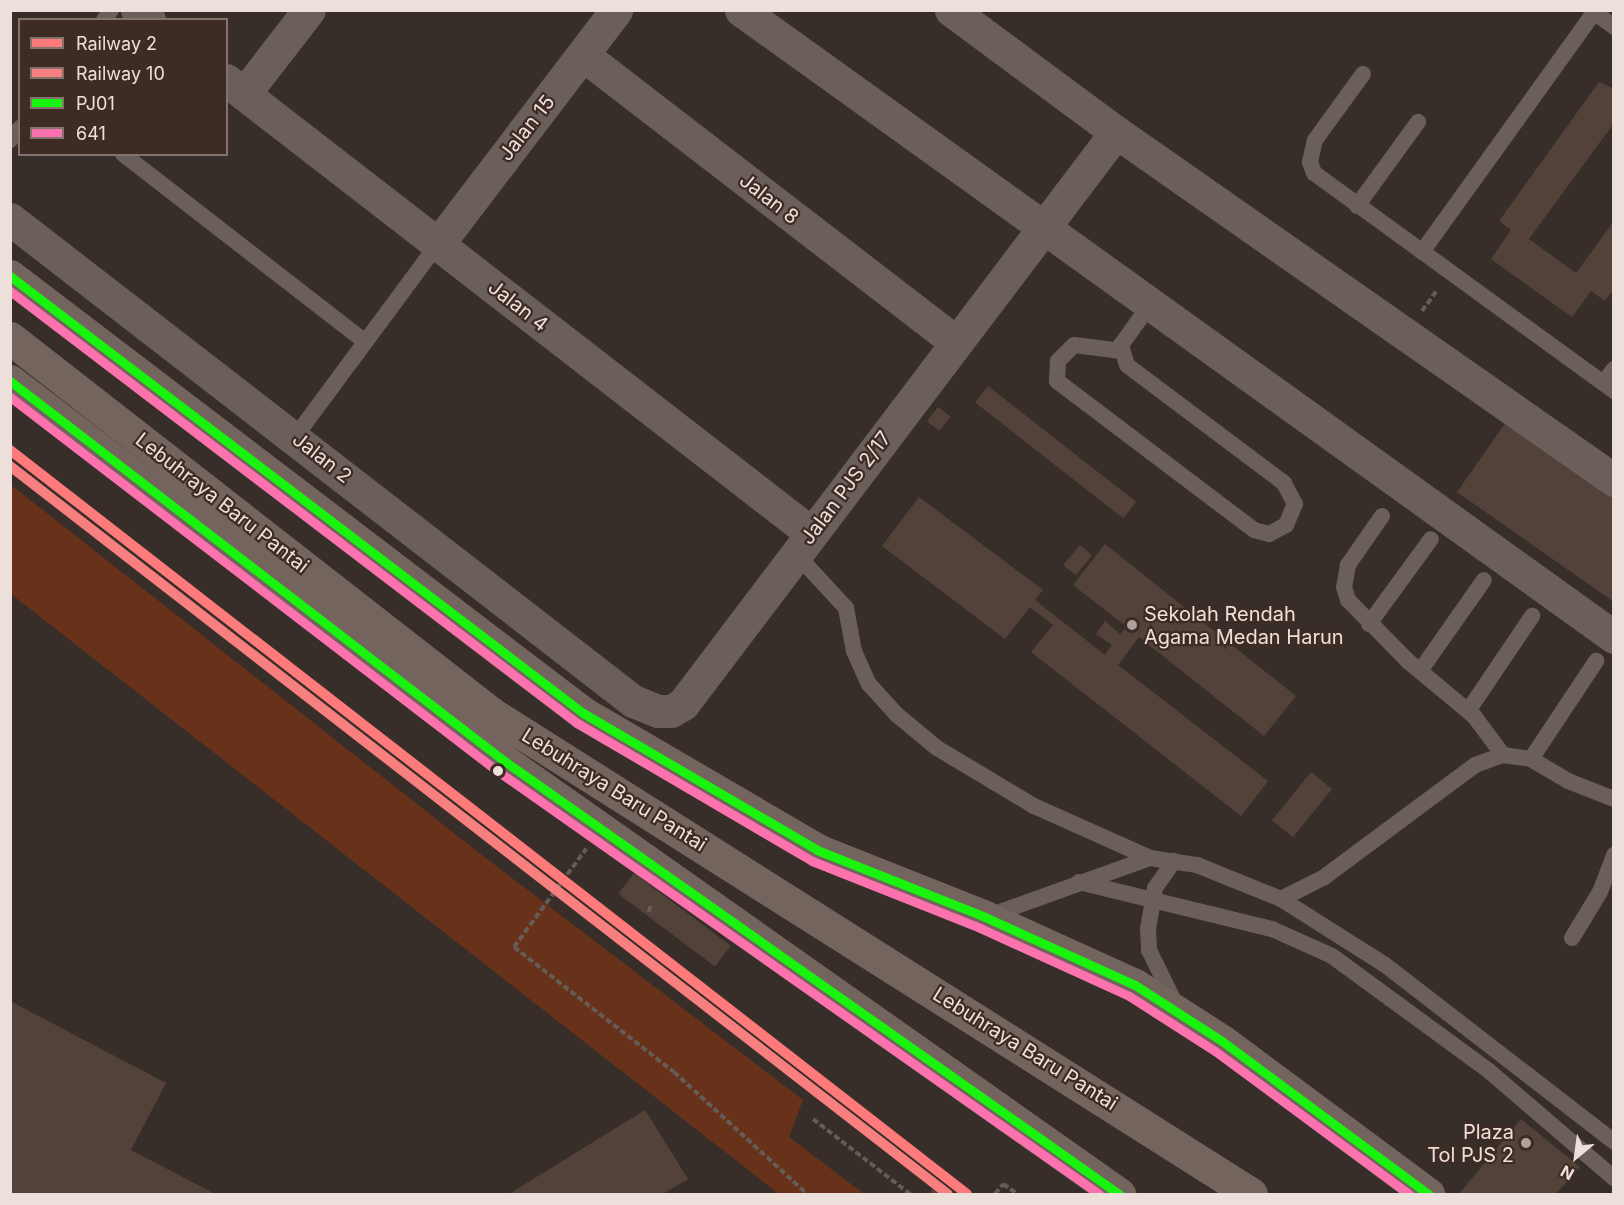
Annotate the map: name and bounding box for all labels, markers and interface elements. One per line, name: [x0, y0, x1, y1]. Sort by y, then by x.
legend: [18, 18, 228, 156]
text: Railway 2: [76, 33, 157, 54]
text: Railway 10: [76, 63, 165, 84]
street label: Jalan 15: [494, 90, 560, 166]
text: PJ01: [76, 93, 115, 114]
text: 641: [76, 123, 106, 144]
street label: Jalan 8: [735, 168, 803, 230]
street label: Jalan 4: [483, 275, 553, 337]
street label: Jalan PJS 2/17: [796, 427, 896, 549]
street label: Lebuhraya Baru Pantai: [131, 428, 313, 578]
street label: Jalan 2: [288, 428, 356, 488]
place label: Sekolah Rendah Agama Medan Harun: [1144, 602, 1344, 649]
marker: Sekolah Rendah Agama Medan Harun: [1125, 618, 1139, 632]
street label: Lebuhraya Baru Pantai: [517, 723, 711, 857]
unlabelled marker: [492, 765, 504, 777]
street label: Lebuhraya Baru Pantai: [928, 982, 1122, 1116]
place label: Plaza Tol PJS 2: [1427, 1120, 1514, 1167]
north arrow: [1546, 1127, 1606, 1187]
marker: Plaza Tol PJS 2: [1519, 1136, 1533, 1150]
text: N: [1557, 1161, 1577, 1184]

